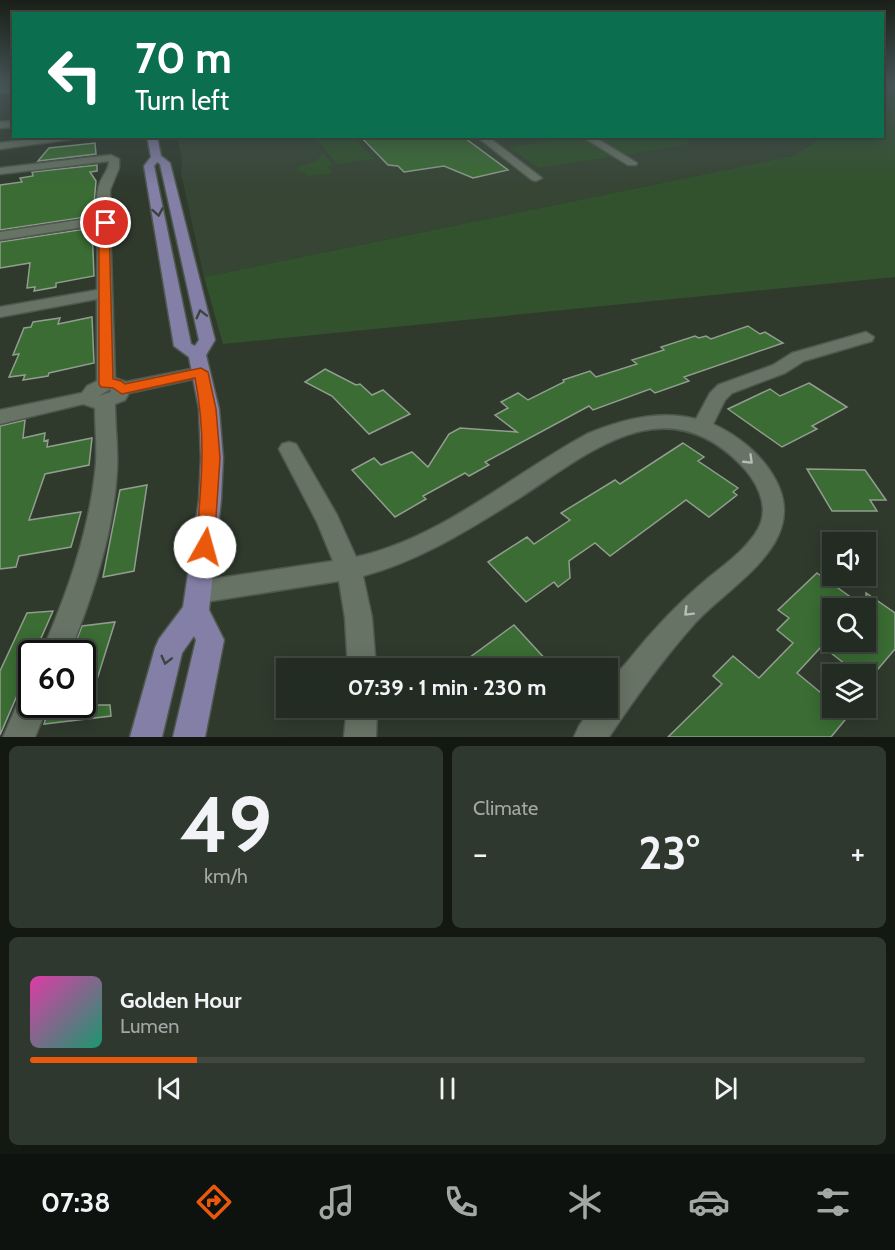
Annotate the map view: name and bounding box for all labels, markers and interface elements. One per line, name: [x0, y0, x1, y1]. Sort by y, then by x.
text: 70 m: [135, 32, 232, 84]
icon: left: [36, 36, 114, 114]
text: Turn left: [135, 84, 229, 117]
pin: [80, 197, 131, 248]
icon: arrive: [89, 206, 122, 239]
one-way arrow: [151, 207, 164, 217]
one-way arrow: [195, 310, 208, 320]
one-way arrow: [742, 453, 752, 464]
position arrow: [173, 515, 237, 579]
map controls: [822, 532, 876, 718]
button: sound: [822, 532, 876, 586]
button: search: [822, 598, 876, 652]
one-way arrow: [685, 605, 696, 616]
speed limit sign: 60: [18, 640, 96, 718]
one-way arrow: [161, 655, 174, 665]
button: layers: [822, 664, 876, 718]
text: 07:39 · 1 min · 230 m: [348, 674, 546, 701]
text: 49: [180, 777, 272, 872]
text: Climate: [473, 796, 538, 820]
text: 23°: [638, 826, 700, 880]
text: −: [473, 833, 488, 873]
text: +: [850, 833, 865, 873]
text: km/h: [204, 864, 248, 888]
text: Golden Hour: [120, 987, 241, 1014]
text: Lumen: [120, 1014, 179, 1038]
icon: previous: [153, 1072, 186, 1105]
icon: pause: [431, 1072, 464, 1105]
icon: next: [709, 1072, 742, 1105]
icon: directions: [193, 1181, 235, 1223]
icon: music: [316, 1181, 358, 1223]
icon: phone: [440, 1181, 482, 1223]
icon: climate: [564, 1181, 606, 1223]
icon: car: [688, 1181, 730, 1223]
icon: filters: [812, 1181, 854, 1223]
text: 07:38: [41, 1186, 111, 1219]

